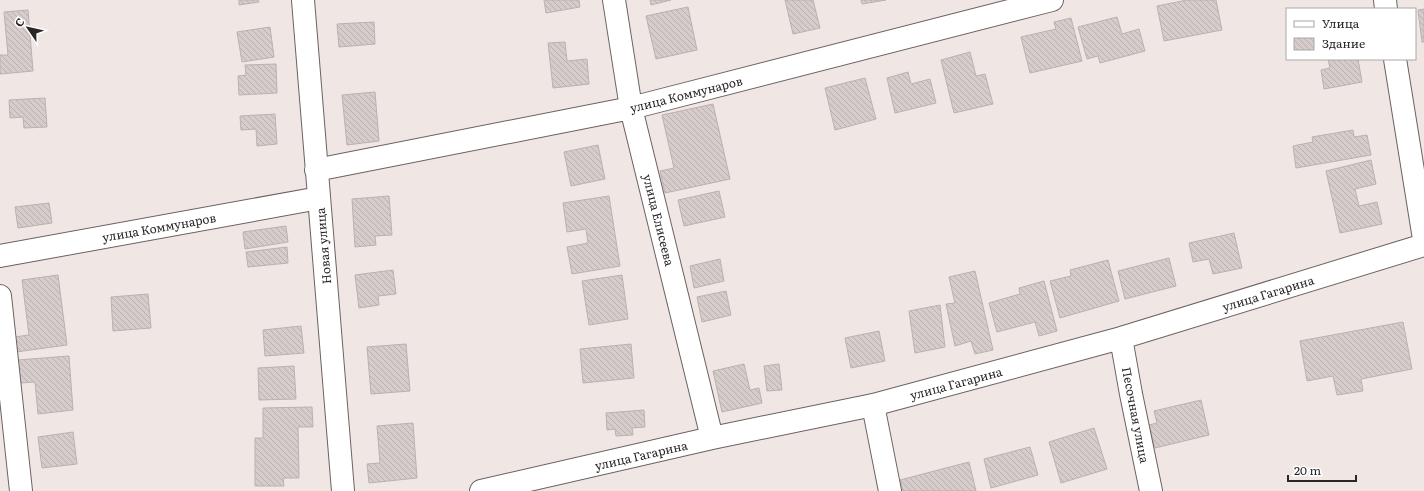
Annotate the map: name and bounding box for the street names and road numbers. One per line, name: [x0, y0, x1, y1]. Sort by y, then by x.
street label: улица Коммунаров: [628, 71, 744, 117]
street label: улица Елисеева: [639, 172, 679, 268]
street label: Новая улица: [311, 206, 335, 285]
street label: улица Коммунаров: [101, 208, 218, 246]
street label: улица Гагарина: [1220, 270, 1317, 315]
street label: улица Гагарина: [908, 362, 1005, 404]
street label: Песочная улица: [1118, 365, 1154, 465]
street label: улица Гагарина: [593, 435, 690, 474]

